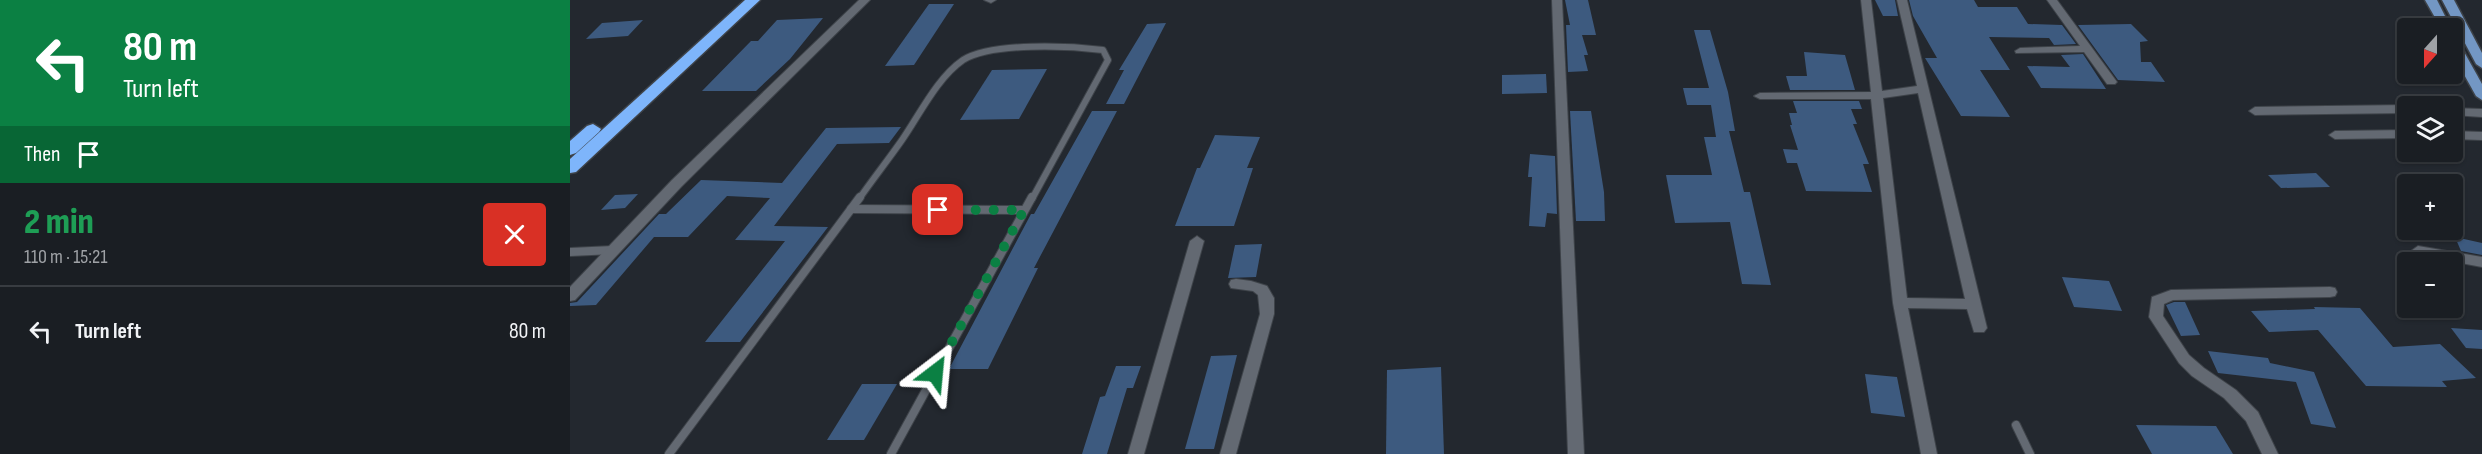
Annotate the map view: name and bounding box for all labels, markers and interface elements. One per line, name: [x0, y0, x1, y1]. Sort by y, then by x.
north arrow: [2397, 18, 2463, 84]
map controls: [2397, 18, 2463, 318]
text: 80 m: [123, 22, 197, 73]
icon: left: [24, 24, 102, 102]
text: Turn left: [123, 73, 199, 105]
button: layers: [2397, 96, 2463, 162]
icon: arrive: [72, 138, 105, 171]
text: Then: [24, 141, 60, 168]
button: +: [2397, 174, 2463, 240]
pin: [912, 184, 963, 235]
icon: arrive: [921, 193, 954, 226]
text: 2 min: [24, 201, 94, 244]
button: close: [483, 203, 546, 266]
text: 110 m · 15:21: [24, 245, 107, 269]
button: −: [2397, 252, 2463, 318]
icon: left: [24, 315, 57, 348]
text: Turn left: [75, 318, 141, 345]
text: 80 m: [509, 318, 546, 345]
position arrow: [903, 341, 967, 405]

